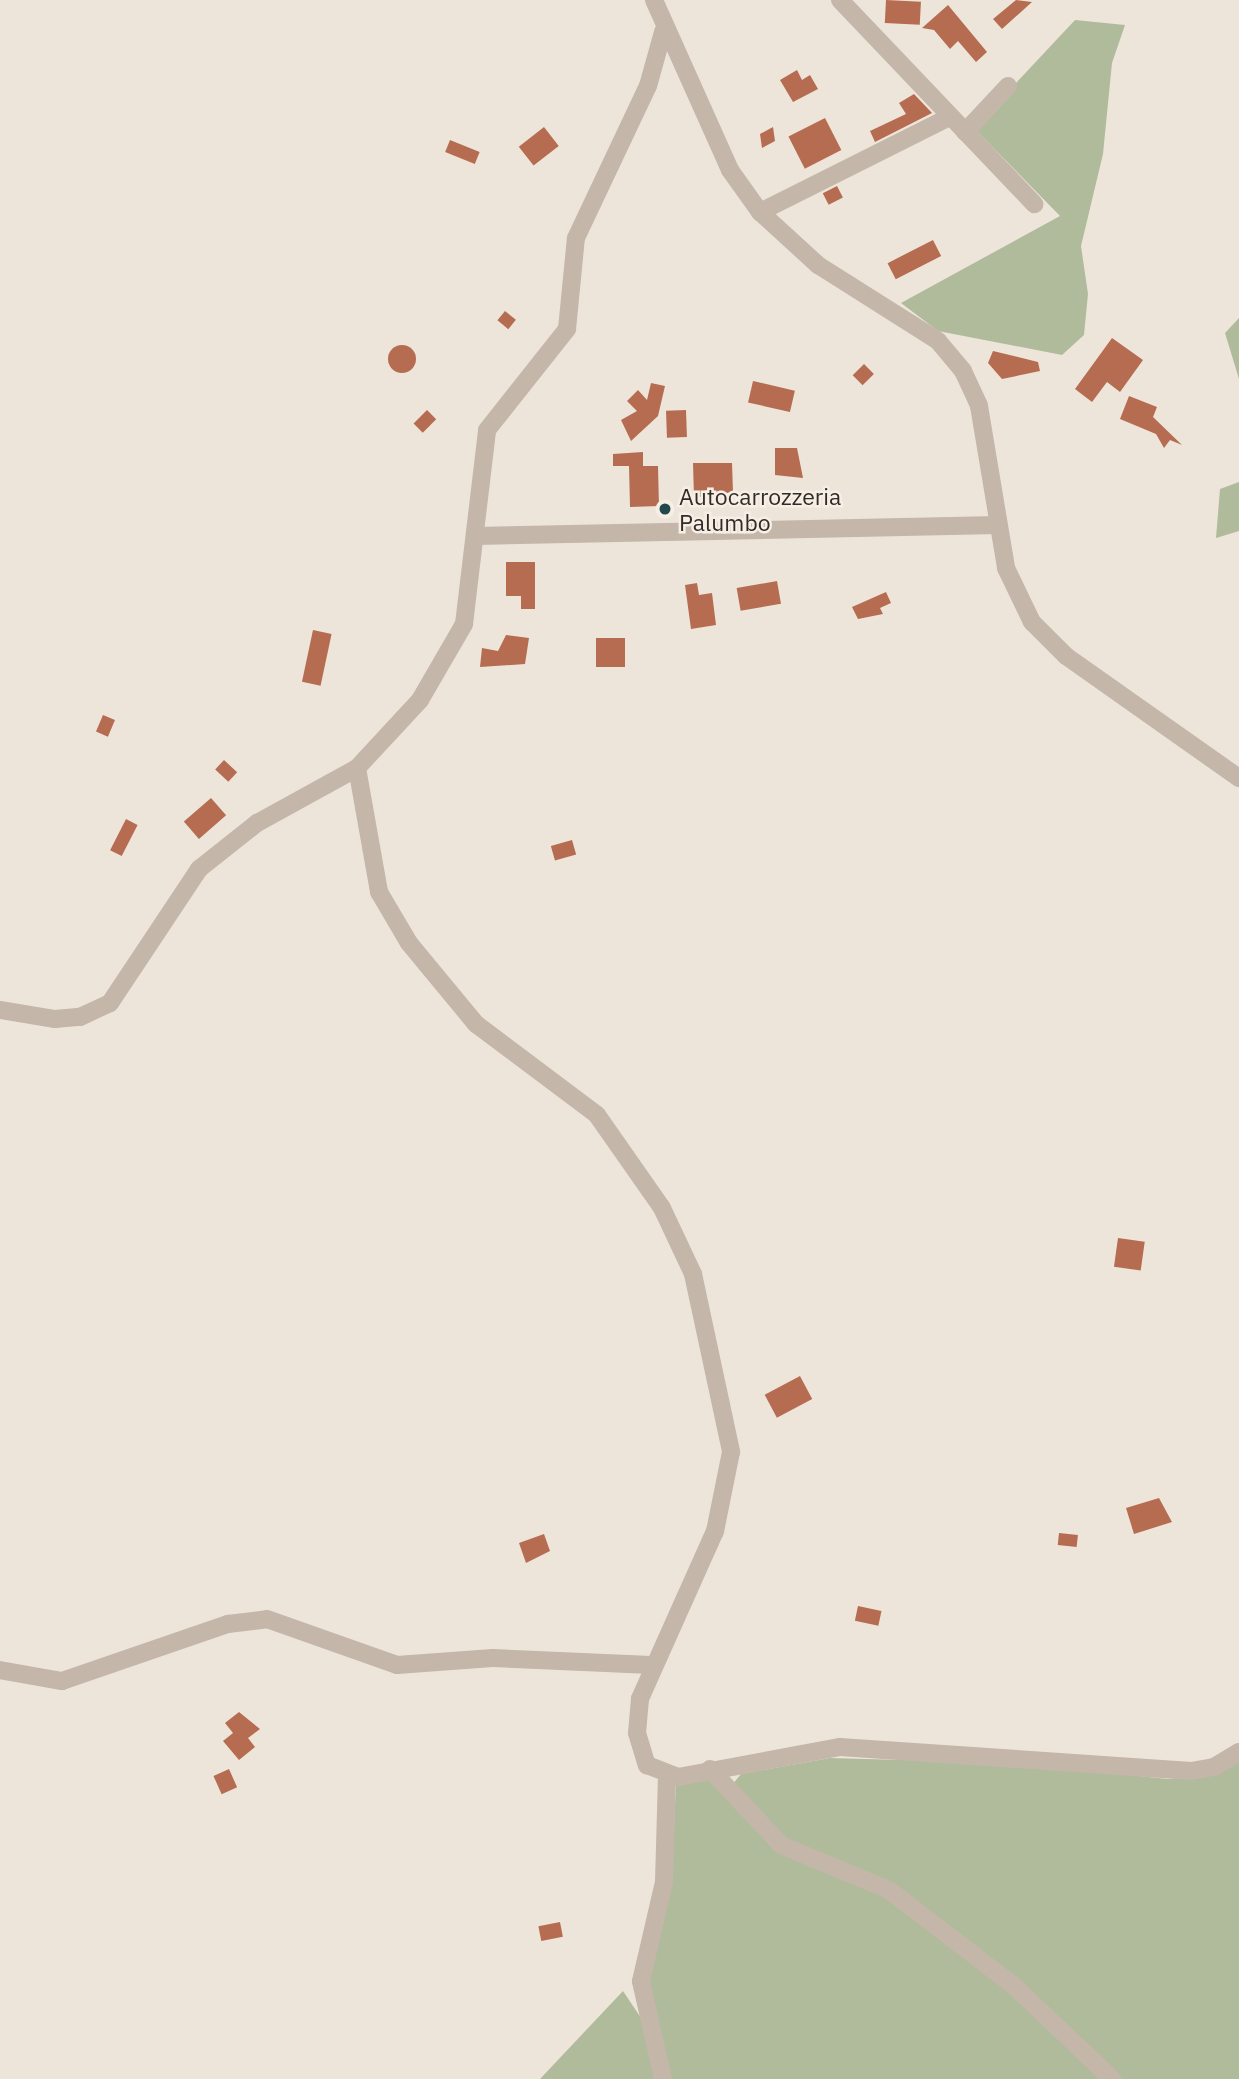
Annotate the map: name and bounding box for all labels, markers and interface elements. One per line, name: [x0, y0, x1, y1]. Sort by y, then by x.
place label: Autocarrozzeria Palumbo: [679, 482, 841, 536]
marker: Autocarrozzeria Palumbo: [657, 501, 673, 517]

